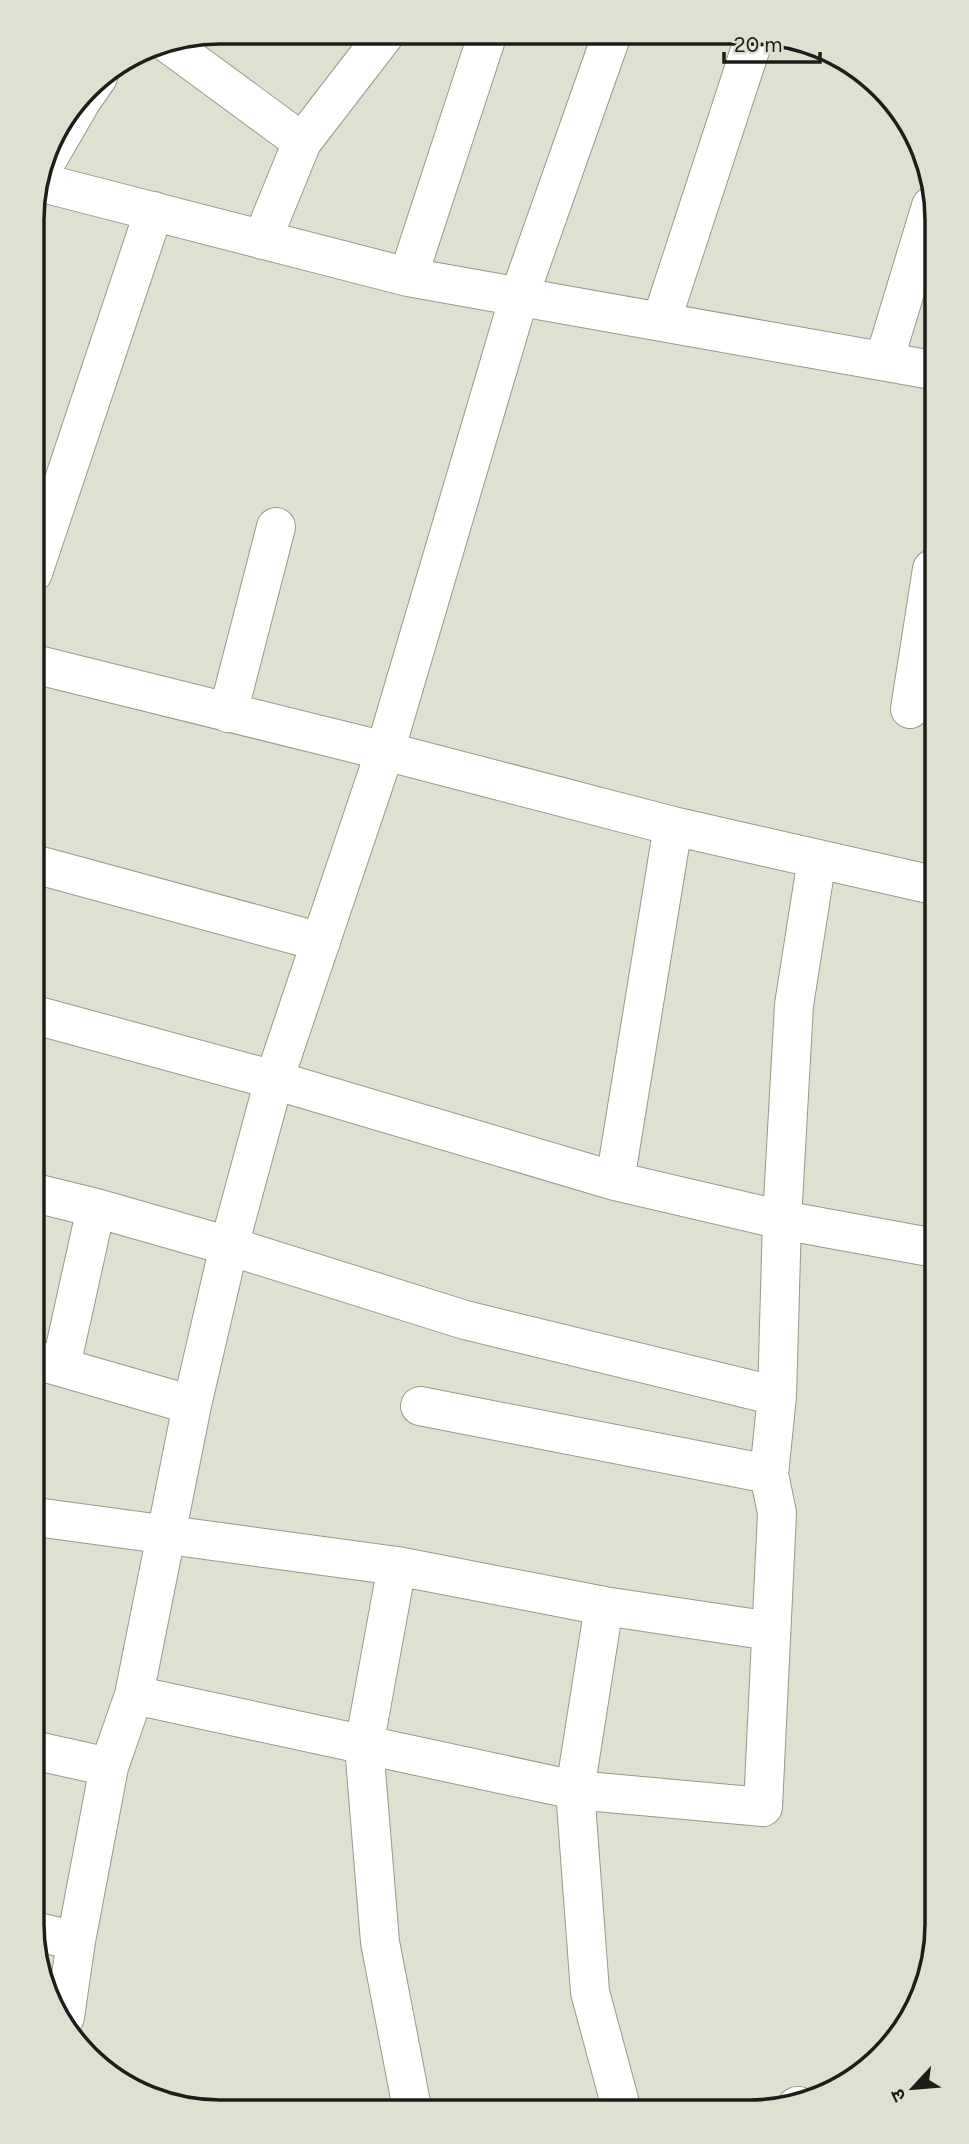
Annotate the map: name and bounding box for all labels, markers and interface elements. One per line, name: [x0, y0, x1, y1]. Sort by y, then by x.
scale bar: [724, 21, 820, 65]
text: 20 m: [734, 32, 782, 57]
north arrow: [878, 2053, 948, 2123]
text: उ: [885, 2084, 911, 2105]

